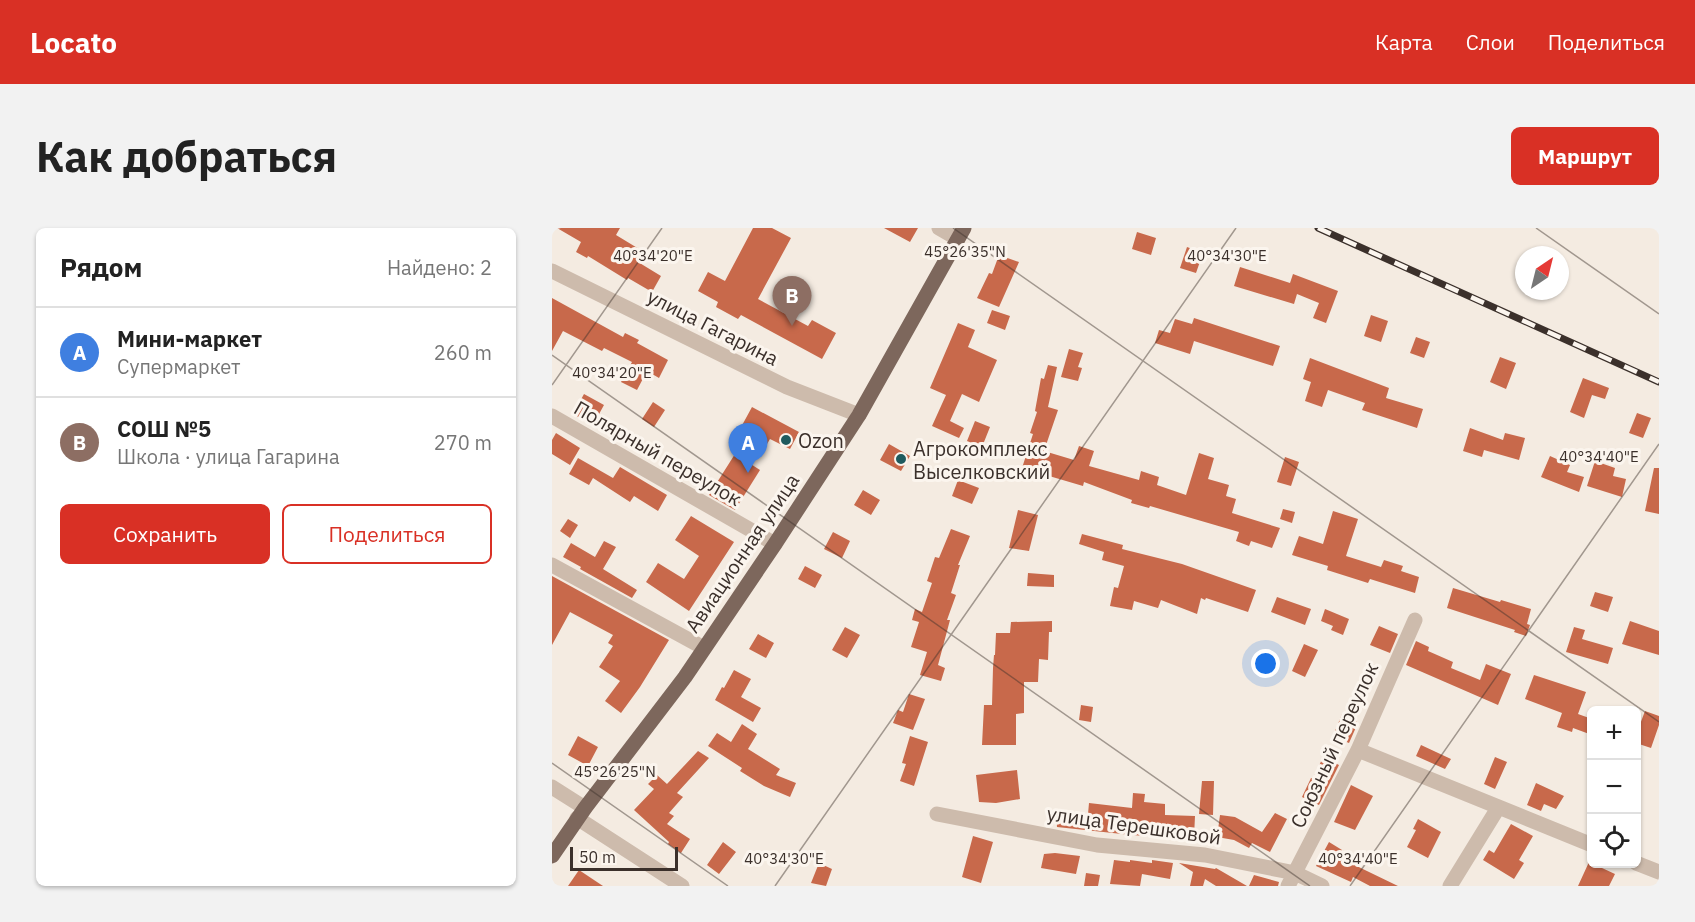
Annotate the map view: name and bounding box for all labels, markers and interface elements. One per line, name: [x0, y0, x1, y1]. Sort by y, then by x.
text: Locato: [30, 24, 117, 61]
text: Карта: [1375, 28, 1433, 56]
text: Слои: [1466, 28, 1515, 56]
text: Поделиться: [1548, 28, 1665, 56]
button: Маршрут: [1511, 127, 1659, 185]
text: Как добраться: [36, 129, 337, 184]
text: 45°26'35"N: [924, 242, 1006, 261]
text: 40°34'20"E: [613, 246, 693, 265]
text: 40°34'30"E: [1187, 246, 1267, 265]
north arrow: [1515, 246, 1569, 300]
text: Рядом: [60, 250, 142, 284]
text: Найдено: 2: [387, 254, 492, 281]
pin: B: [772, 276, 812, 326]
street label: улица Гагарина: [643, 282, 784, 372]
text: Мини-маркет: [117, 324, 262, 353]
text: A: [73, 339, 86, 366]
text: 260 m: [434, 339, 492, 366]
text: Супермаркет: [117, 353, 240, 380]
text: 40°34'20"E: [572, 363, 652, 382]
street label: Полярный переулок: [569, 394, 747, 512]
text: СОШ №5: [117, 414, 211, 443]
pin: A: [728, 424, 768, 473]
place label: Ozon: [798, 427, 844, 454]
text: B: [73, 429, 86, 456]
text: 270 m: [434, 429, 492, 456]
marker: Ozon: [779, 433, 793, 447]
place label: Агрокомплекс Выселковский: [913, 435, 1050, 485]
text: Школа · улица Гагарина: [117, 443, 340, 470]
text: 40°34'40"E: [1559, 447, 1639, 466]
marker: Агрокомплекс Выселковский: [894, 452, 908, 466]
street label: Авиационная улица: [679, 468, 805, 638]
button: Сохранить: [60, 504, 270, 564]
button: Поделиться: [282, 504, 492, 564]
your location: [1251, 649, 1280, 678]
street label: Союзный переулок: [1284, 658, 1384, 832]
map controls: [1587, 706, 1641, 868]
button: +: [1587, 706, 1641, 760]
button: −: [1587, 760, 1641, 814]
text: 45°26'25"N: [574, 762, 656, 781]
street label: улица Терешковой: [1045, 799, 1223, 851]
button: locate: [1587, 814, 1641, 868]
scale bar: [570, 844, 678, 872]
text: 50 m: [579, 847, 616, 867]
text: 40°34'30"E: [744, 849, 824, 868]
text: 40°34'40"E: [1318, 849, 1398, 868]

